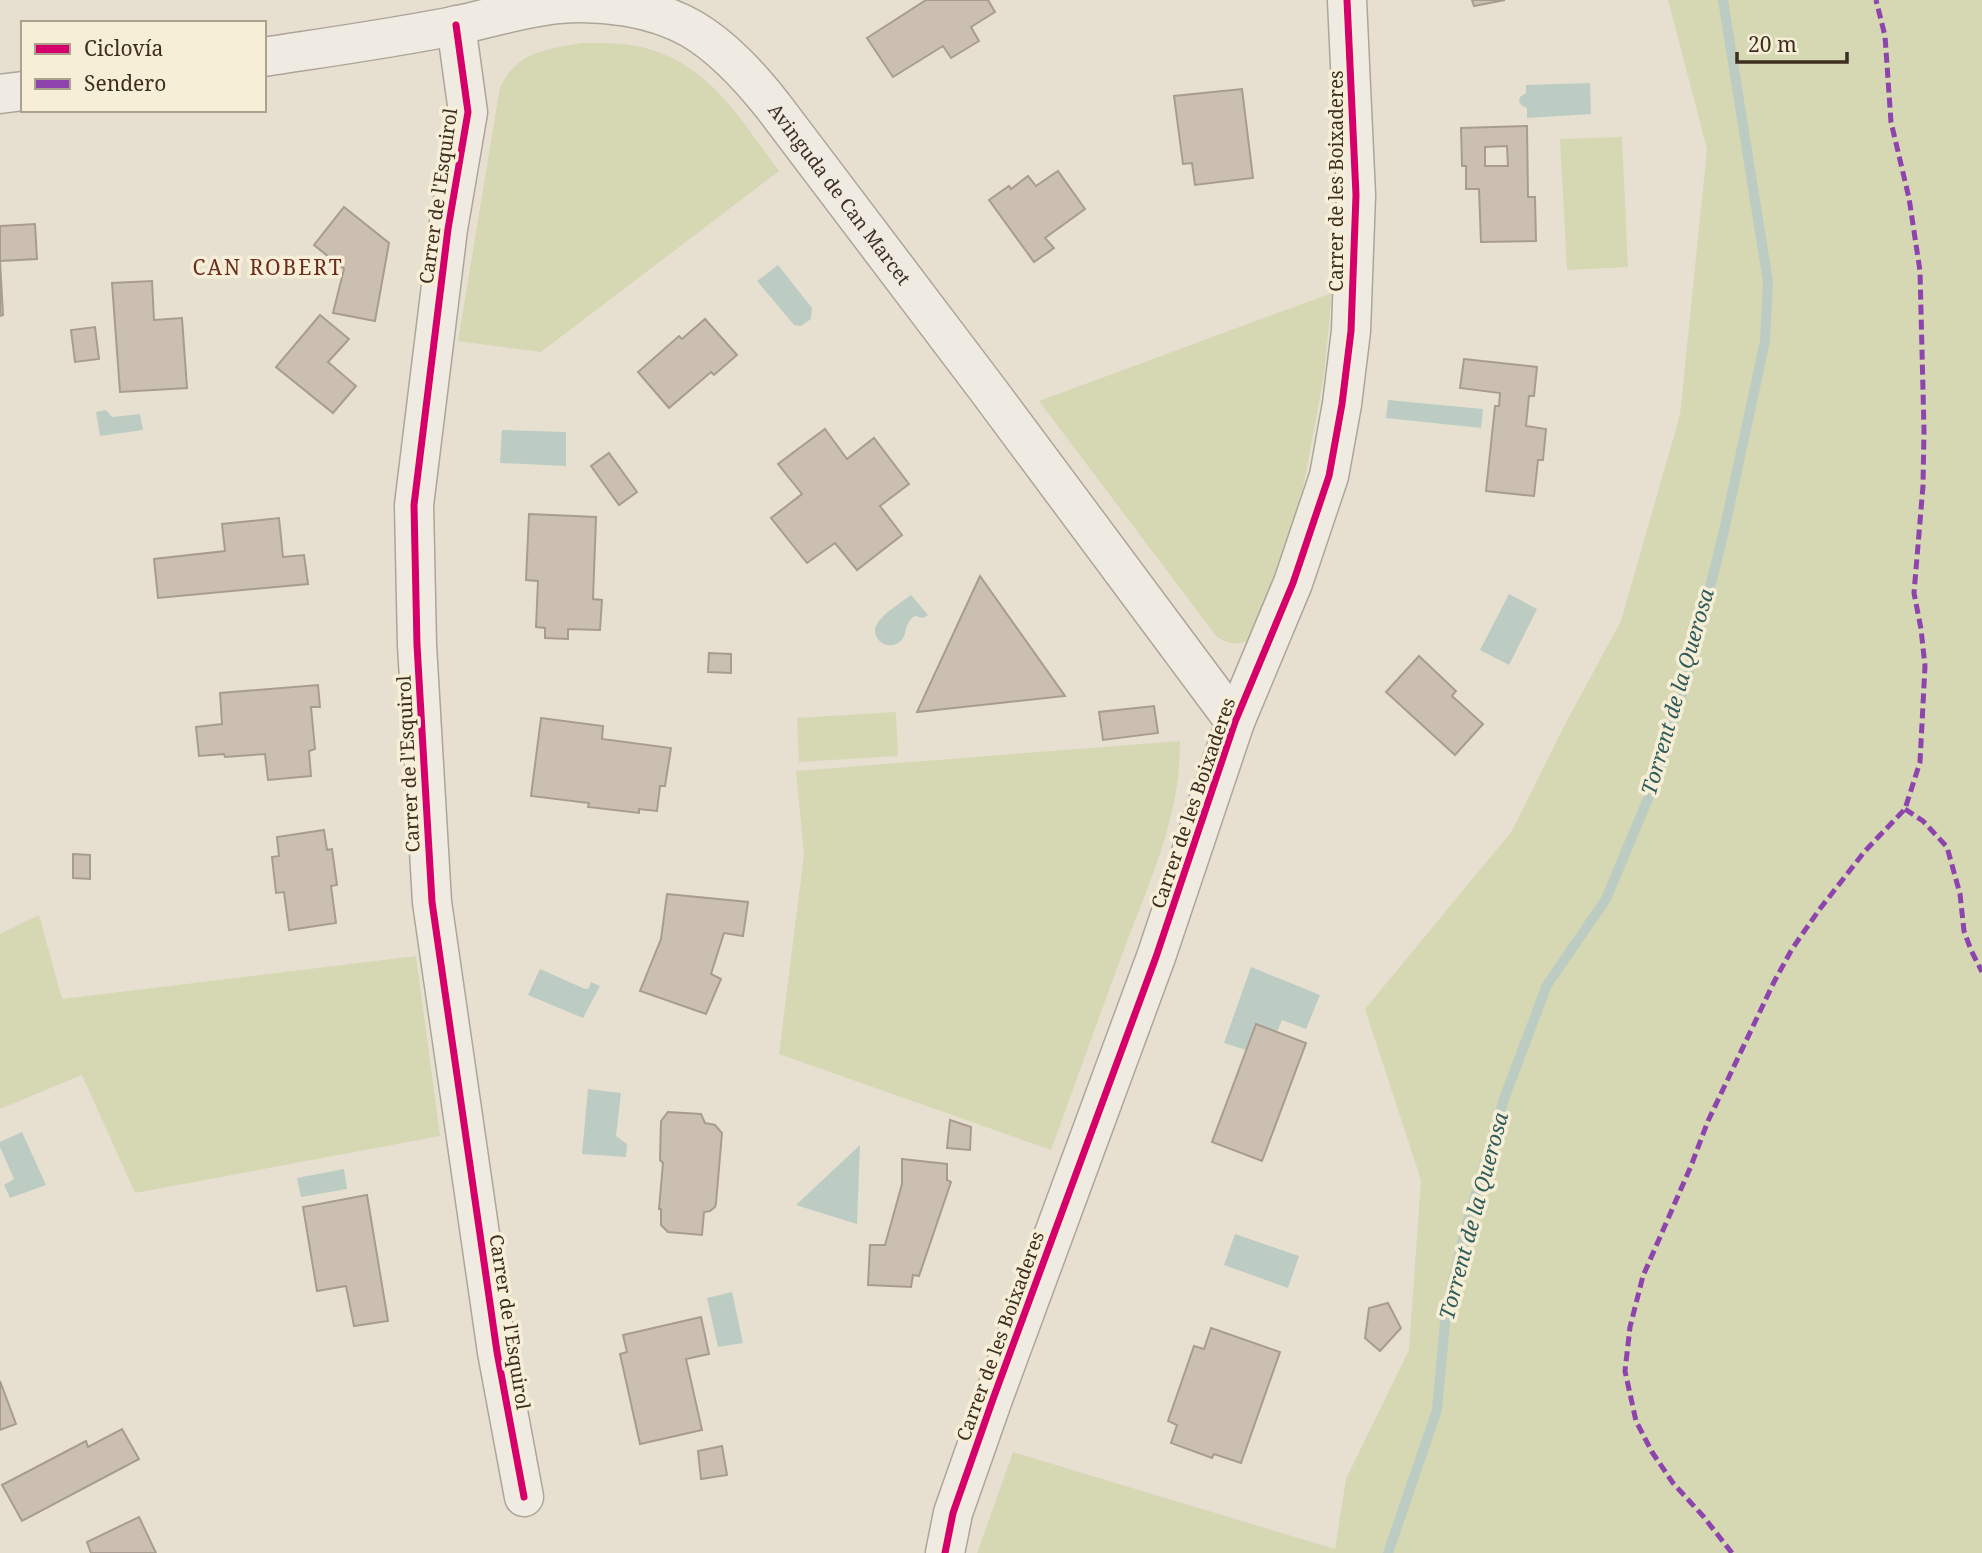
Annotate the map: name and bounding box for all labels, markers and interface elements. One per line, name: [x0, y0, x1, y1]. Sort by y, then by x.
legend: [21, 21, 266, 112]
scale bar: [1737, 21, 1847, 65]
text: 20 m: [1748, 30, 1797, 58]
text: Ciclovía: [84, 34, 163, 62]
text: Sendero: [84, 69, 166, 97]
street label: Carrer de les Boixaderes: [1323, 70, 1349, 292]
street label: Avinguda de Can Marcet: [763, 98, 917, 290]
street label: Carrer de l'Esquirol: [413, 106, 463, 286]
district label: CAN ROBERT: [192, 253, 344, 281]
water label: Torrent de la Querosa: [1634, 584, 1720, 798]
street label: Carrer de l'Esquirol: [390, 675, 426, 853]
street label: Carrer de les Boixaderes: [1145, 694, 1241, 912]
water label: Torrent de la Querosa: [1432, 1108, 1514, 1322]
street label: Carrer de les Boixaderes: [950, 1228, 1050, 1444]
street label: Carrer de l'Esquirol: [483, 1232, 537, 1412]

